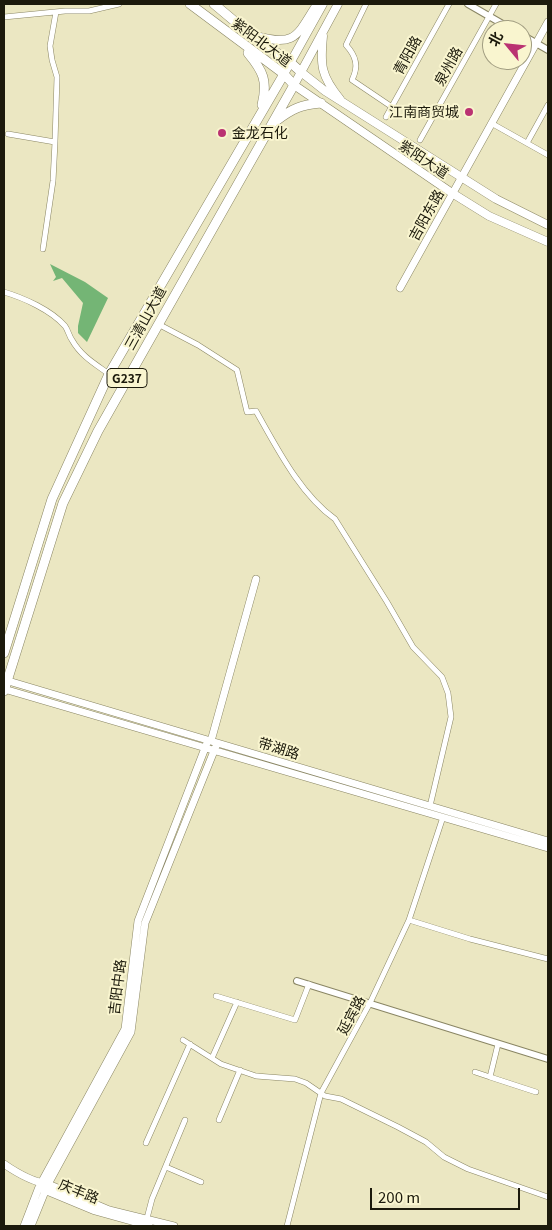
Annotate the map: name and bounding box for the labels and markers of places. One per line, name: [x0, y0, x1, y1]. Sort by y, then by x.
place label: 江南商贸城: [389, 104, 459, 120]
marker: 江南商贸城: [463, 106, 475, 118]
place label: 金龙石化: [232, 125, 288, 141]
marker: 金龙石化: [216, 127, 228, 139]

